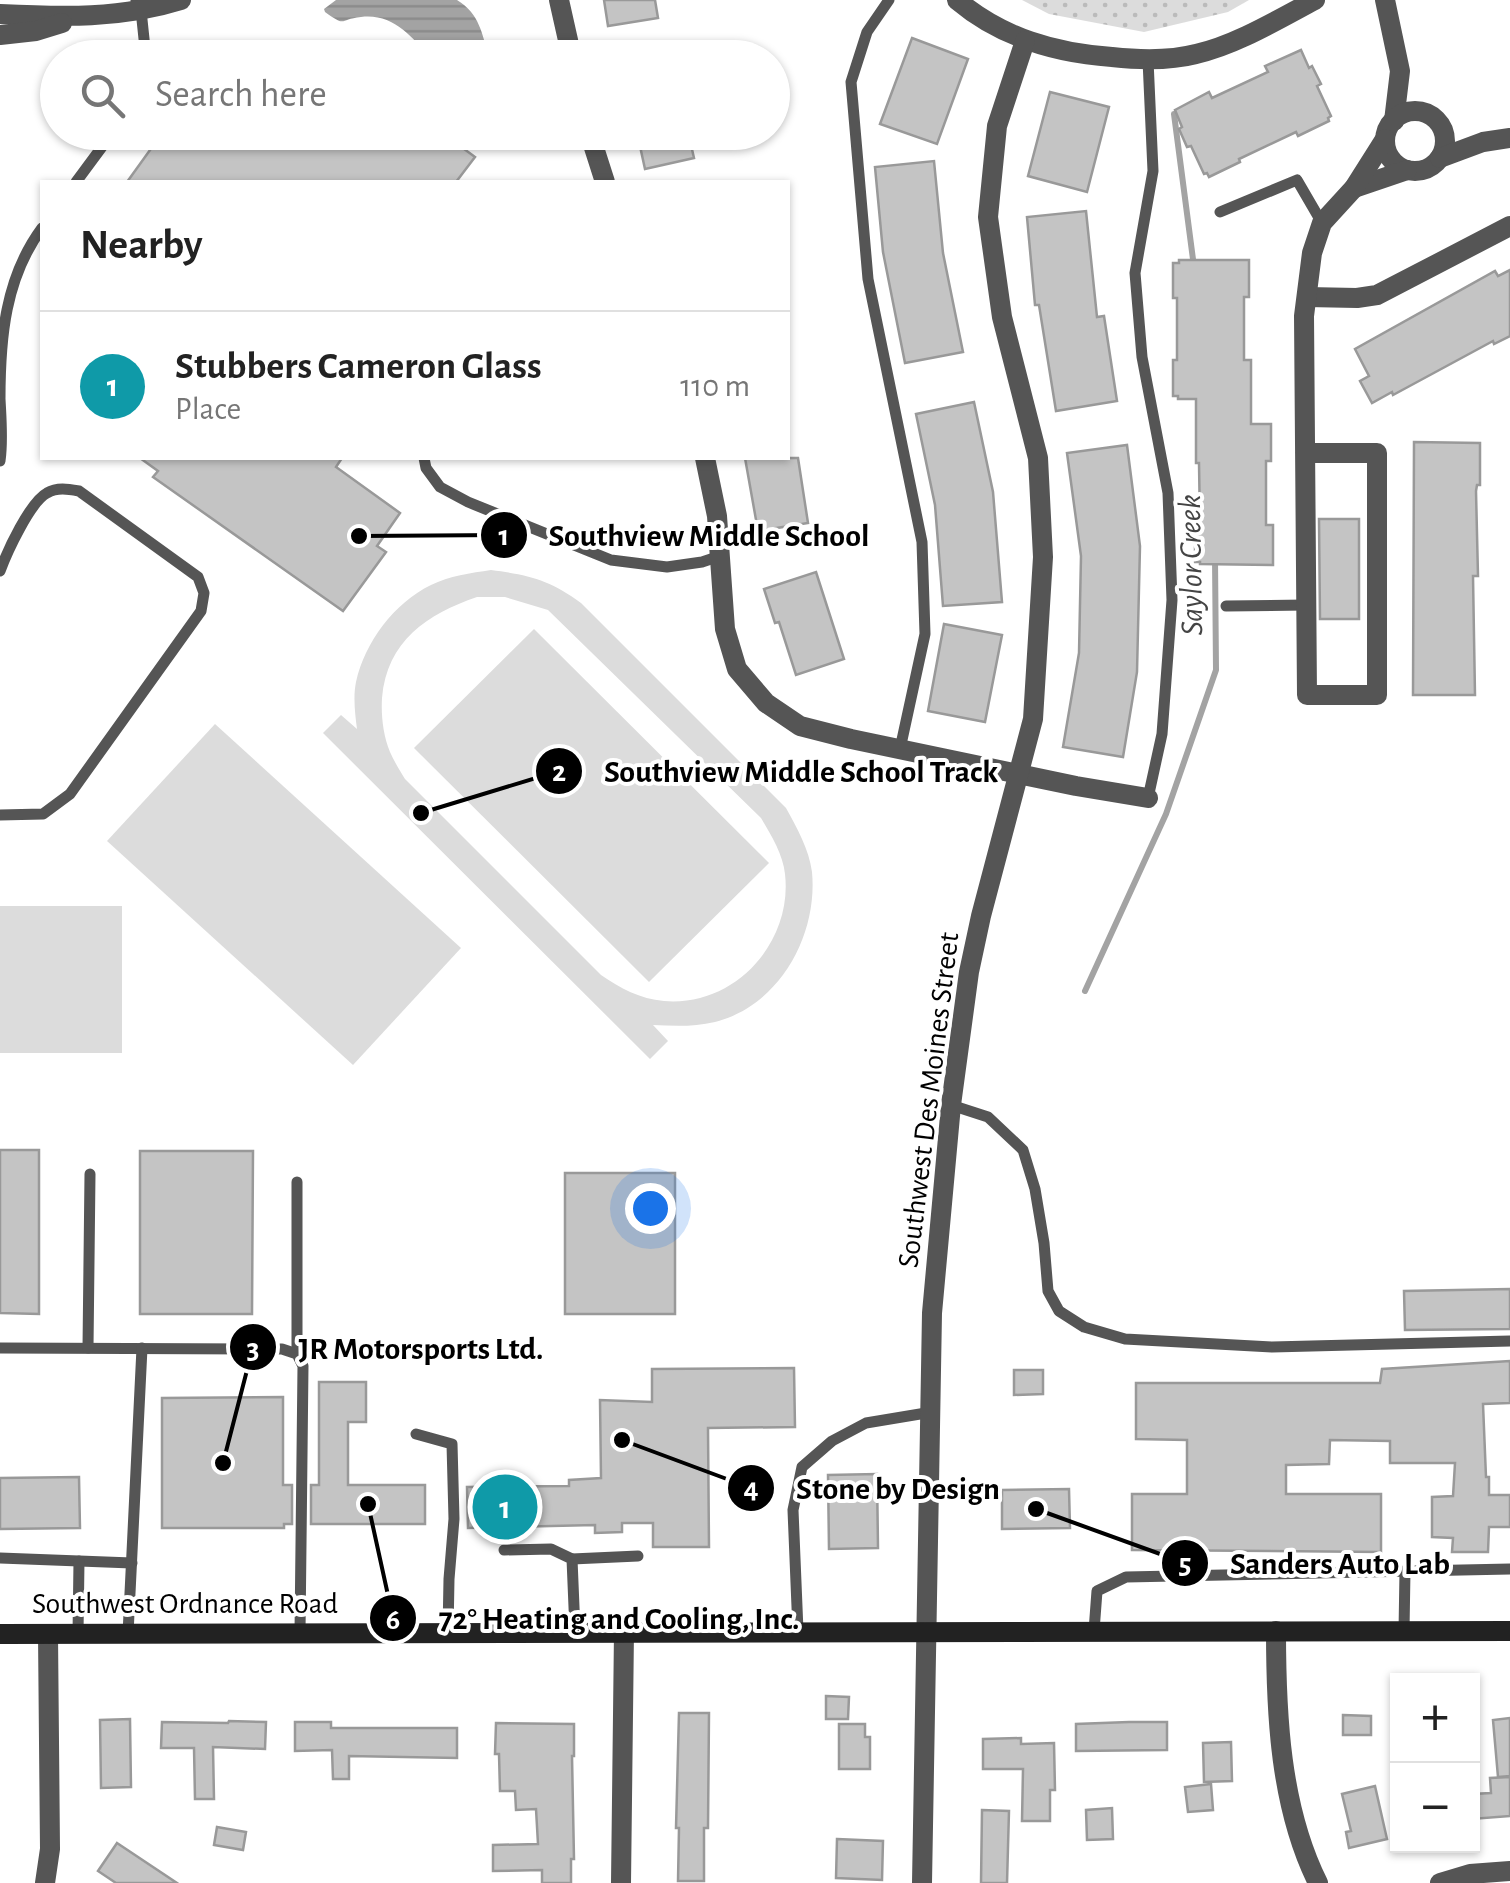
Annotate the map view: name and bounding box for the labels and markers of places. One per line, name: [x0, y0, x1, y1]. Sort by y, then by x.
callout: Southview Middle School: [479, 504, 889, 566]
callout: Southview Middle School Track: [534, 740, 1018, 802]
callout: JR Motorsports Ltd.: [228, 1316, 563, 1378]
callout: Stone by Design: [726, 1457, 1020, 1519]
pin: 1: [472, 1470, 538, 1544]
callout: Sanders Auto Lab: [1160, 1532, 1470, 1594]
callout: 72° Heating and Cooling, Inc.: [368, 1587, 819, 1649]

